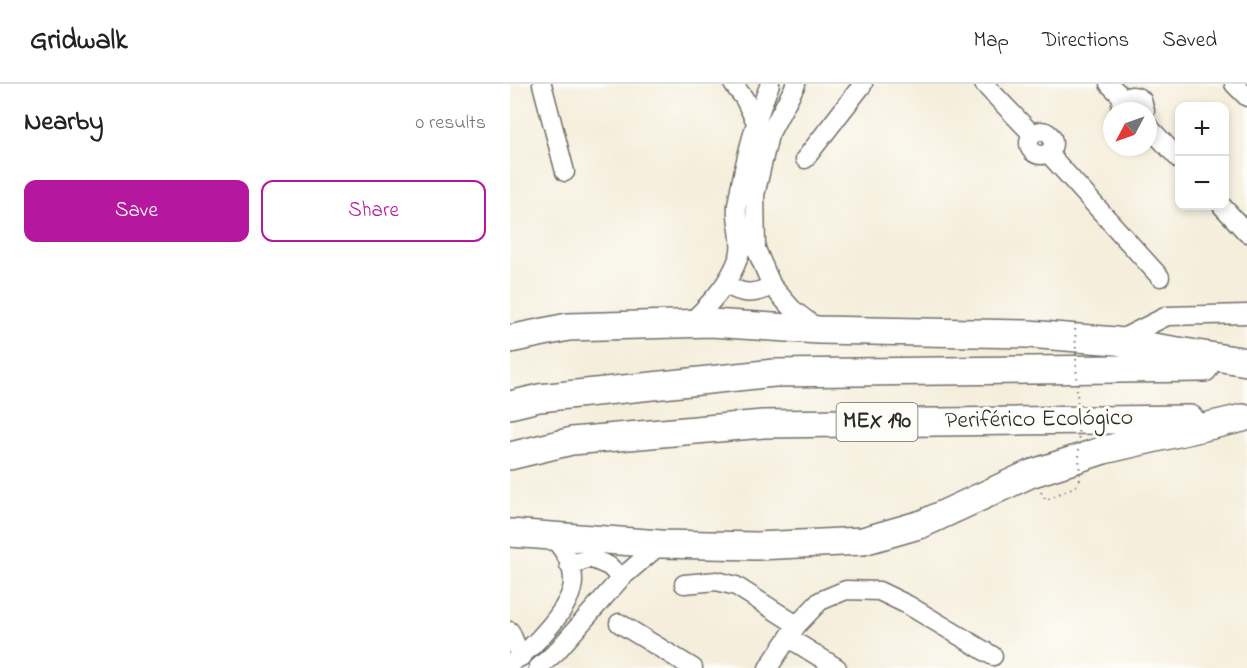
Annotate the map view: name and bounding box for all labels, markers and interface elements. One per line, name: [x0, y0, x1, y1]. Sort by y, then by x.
text: Gridwalk: [30, 21, 127, 62]
text: Map: [973, 26, 1009, 56]
text: Directions: [1042, 26, 1129, 56]
text: Saved: [1162, 26, 1217, 56]
north arrow: [1103, 102, 1157, 156]
map controls: [1175, 102, 1229, 210]
button: +: [1175, 102, 1229, 156]
text: Nearby: [24, 104, 103, 142]
text: 0 results: [415, 109, 486, 138]
button: −: [1175, 156, 1229, 210]
button: Save: [24, 180, 249, 242]
button: Share: [261, 180, 486, 242]
street label: Periférico Ecológico: [945, 401, 1133, 439]
road number: MEX 190: [836, 403, 917, 441]

